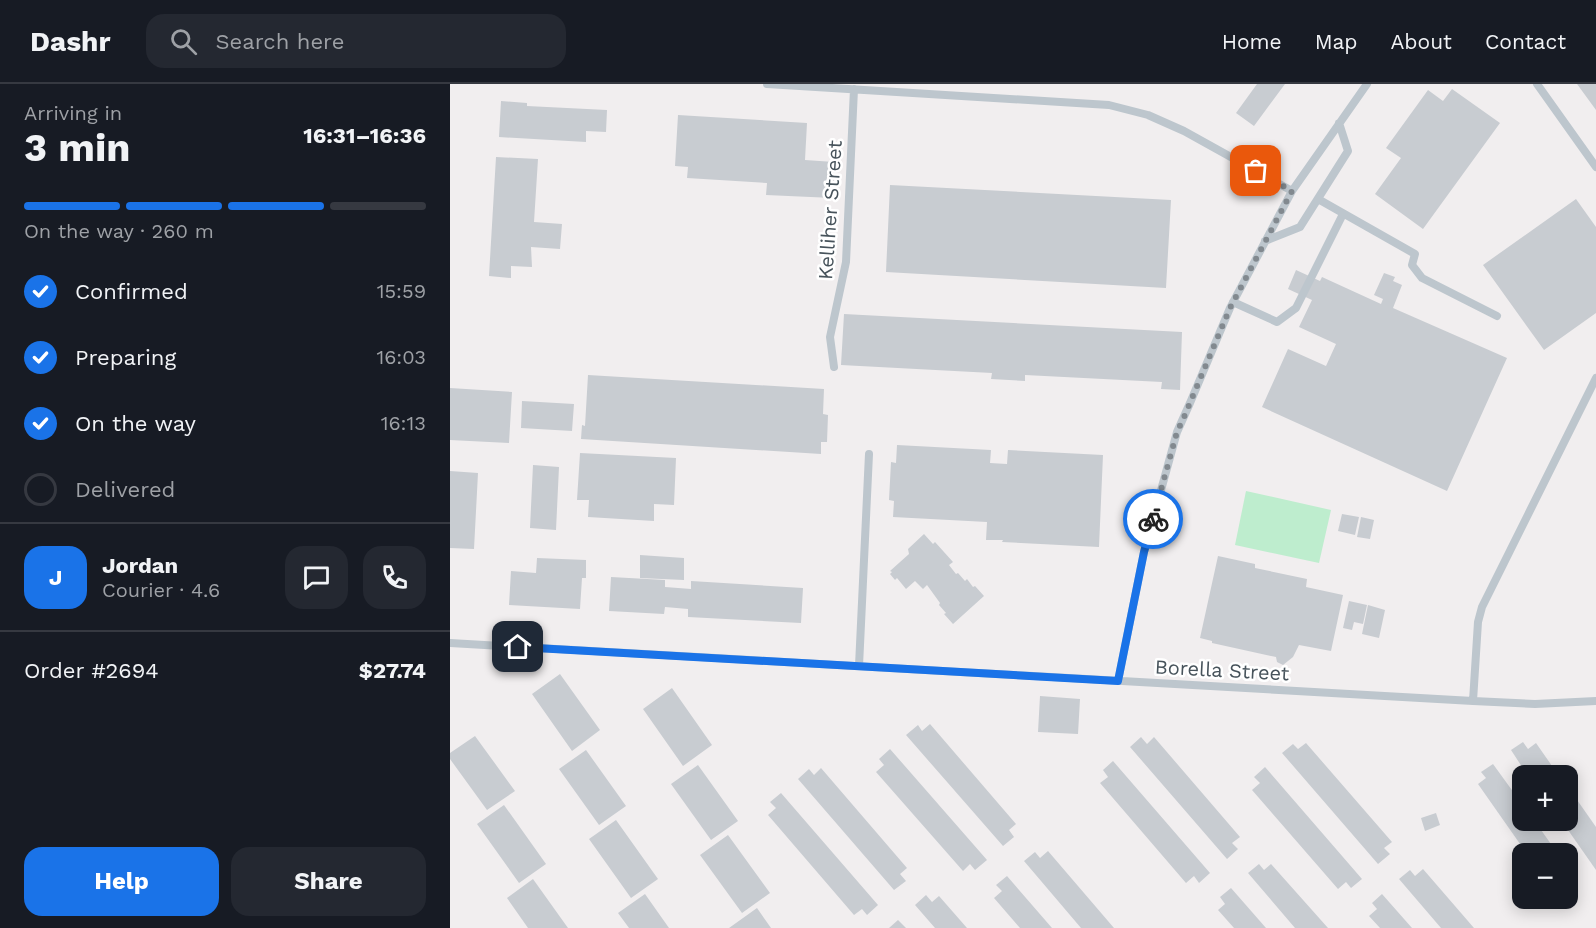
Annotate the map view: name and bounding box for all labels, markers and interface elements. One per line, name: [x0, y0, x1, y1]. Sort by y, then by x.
search box: [146, 14, 566, 68]
text: Dashr: [30, 25, 110, 58]
icon: search: [167, 25, 200, 58]
text: Search here: [215, 29, 344, 54]
text: Home: [1222, 29, 1282, 54]
text: Map: [1315, 29, 1358, 54]
text: About: [1391, 29, 1452, 54]
text: Contact: [1485, 29, 1566, 54]
text: Arriving in: [24, 101, 122, 125]
text: 16:31–16:36: [303, 123, 426, 148]
text: 3 min: [24, 125, 131, 170]
street label: Kelliher Street: [813, 139, 847, 281]
pin: [1230, 145, 1281, 196]
icon: bag: [1239, 154, 1272, 187]
text: On the way · 260 m: [24, 219, 214, 243]
icon: check: [24, 275, 57, 308]
text: Confirmed: [75, 279, 188, 304]
text: 15:59: [377, 279, 426, 303]
icon: check: [24, 341, 57, 374]
text: Preparing: [75, 345, 176, 370]
text: 16:03: [376, 345, 426, 369]
icon: check: [24, 407, 57, 440]
text: On the way: [75, 411, 196, 436]
text: 16:13: [381, 411, 426, 435]
text: Delivered: [75, 477, 175, 502]
courier: [1123, 489, 1183, 549]
icon: bike: [1137, 503, 1170, 536]
button: chat: [285, 546, 348, 609]
button: phone: [363, 546, 426, 609]
text: Jordan: [102, 553, 178, 578]
text: J: [49, 565, 62, 590]
text: Courier · 4.6: [102, 578, 220, 602]
pin: [492, 621, 543, 672]
icon: home: [501, 630, 534, 663]
street label: Borella Street: [1154, 654, 1290, 686]
text: Order #2694: [24, 658, 159, 683]
text: $27.74: [359, 658, 426, 683]
map controls: [1512, 765, 1578, 909]
button: +: [1512, 765, 1578, 831]
button: −: [1512, 843, 1578, 909]
button: Help: [24, 847, 219, 916]
button: Share: [231, 847, 426, 916]

